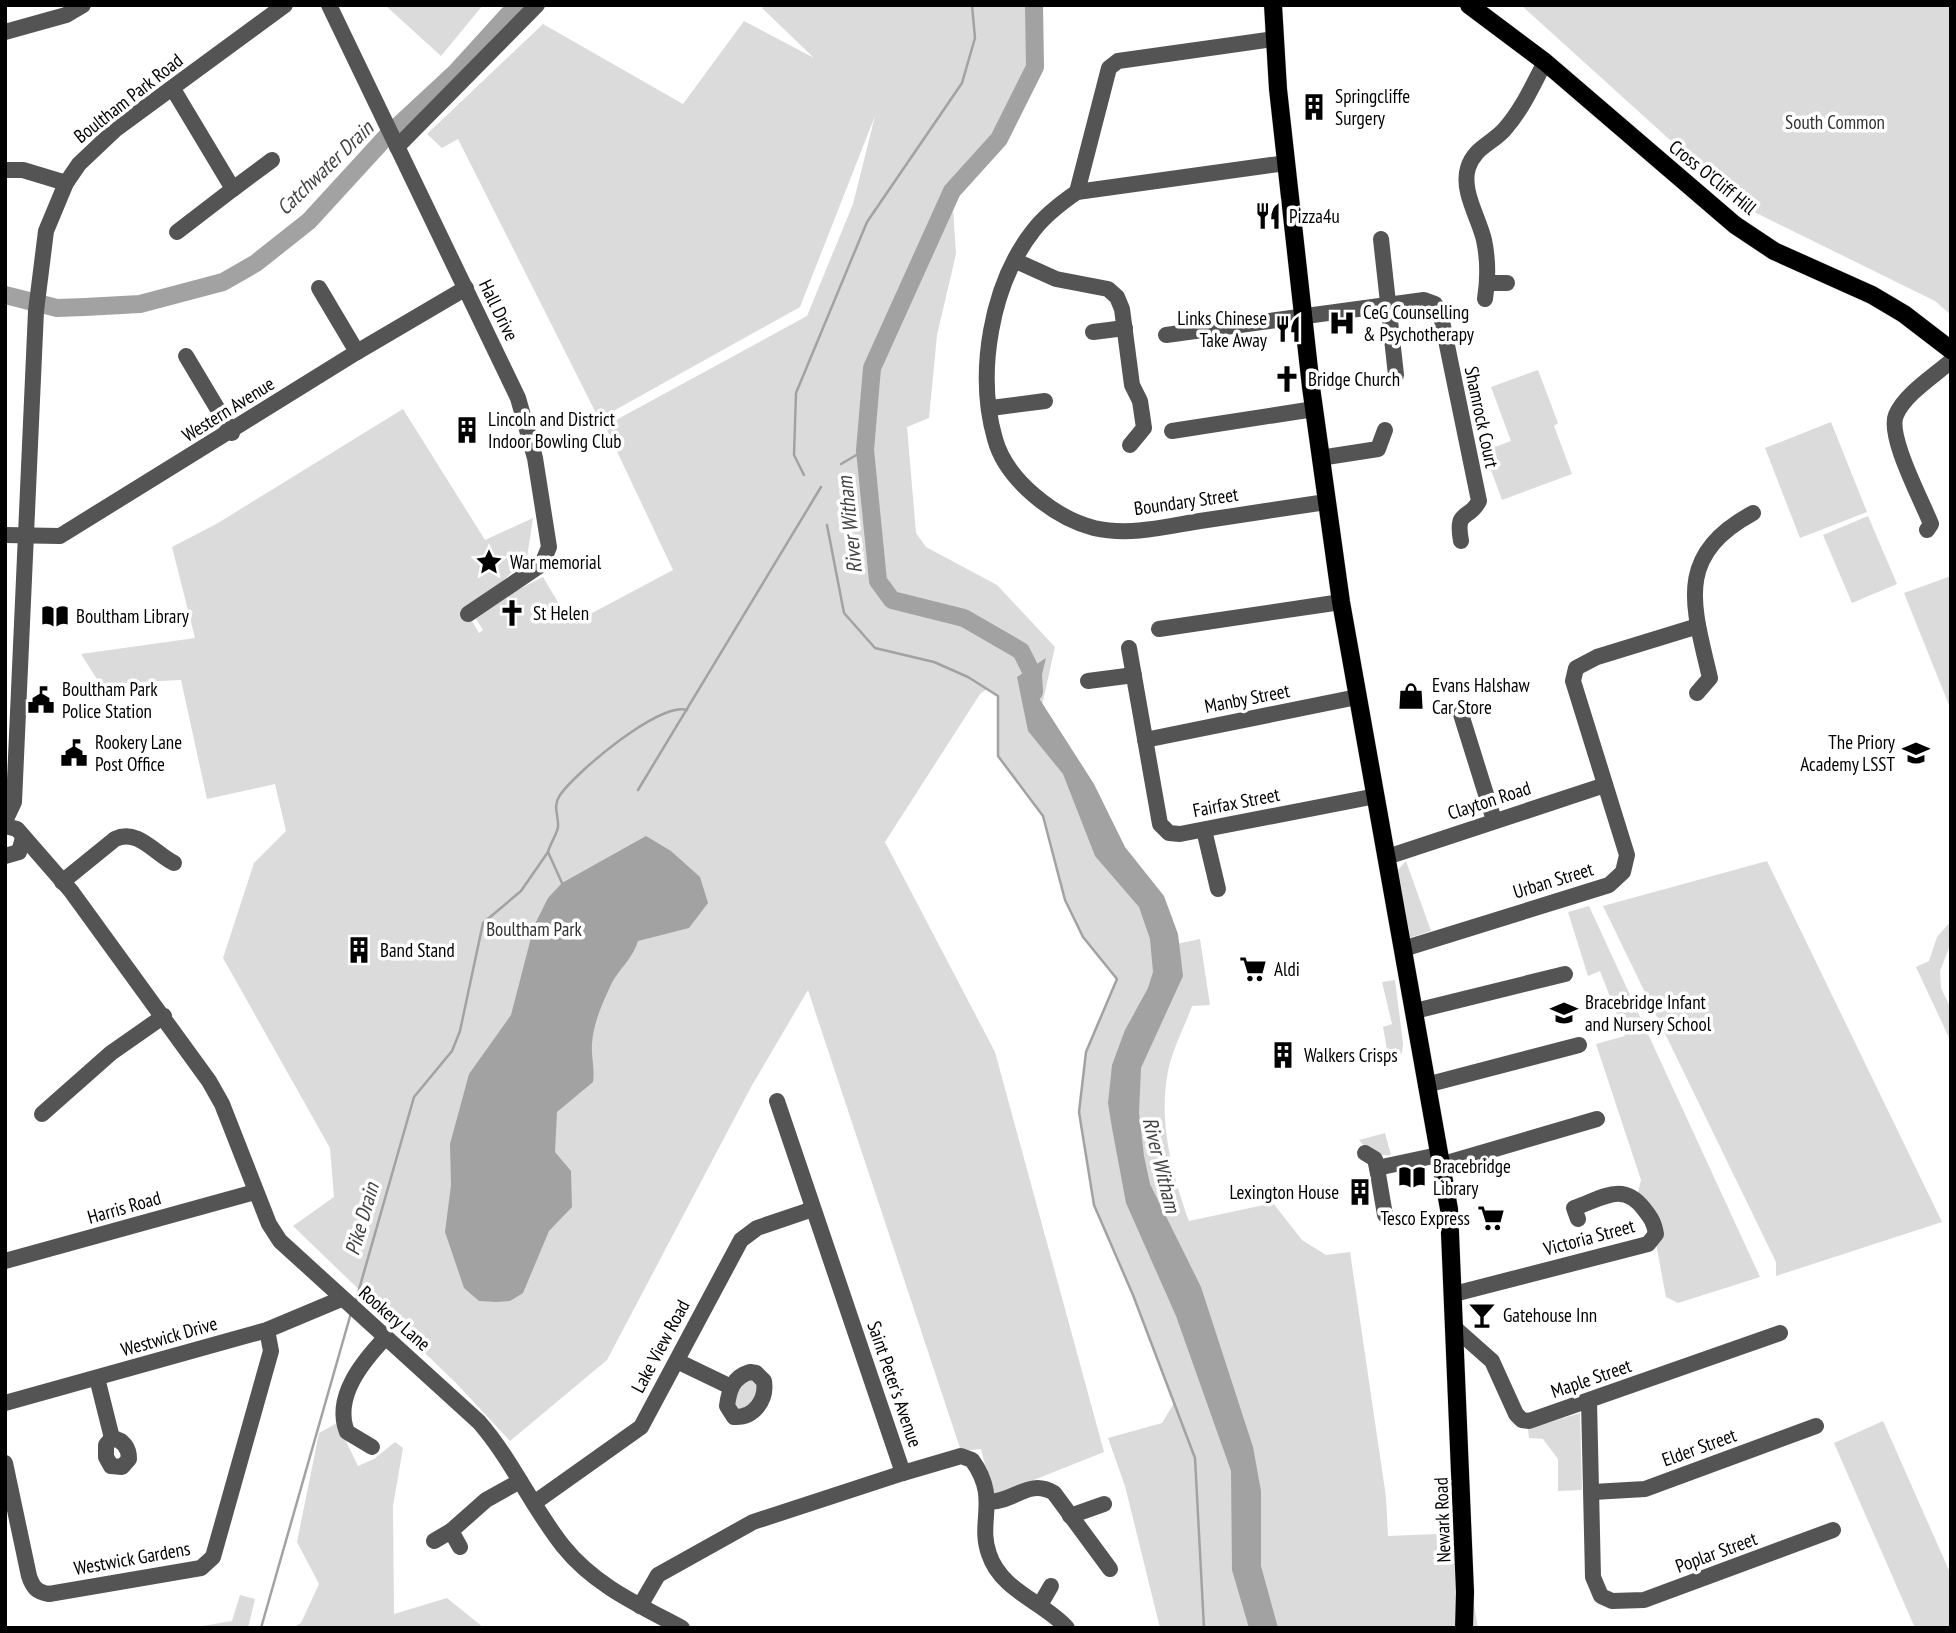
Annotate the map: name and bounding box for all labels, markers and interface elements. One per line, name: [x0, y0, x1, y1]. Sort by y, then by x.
street label: Boultham Park Road: [69, 48, 187, 148]
place label: Springcliffe Surgery: [1335, 84, 1410, 130]
building icon: Springcliffe Surgery: [1299, 92, 1329, 122]
park label: South Common: [1785, 110, 1885, 134]
water label: Catchwater Drain: [271, 114, 380, 221]
street label: Cross O'Cliff Hill: [1664, 134, 1762, 220]
restaurant icon: Pizza4u: [1253, 201, 1283, 231]
place label: Pizza4u: [1289, 204, 1340, 228]
street label: Hall Drive: [474, 275, 524, 345]
place label: CeG Counselling & Psychotherapy: [1363, 300, 1475, 346]
place label: Links Chinese Take Away: [1177, 306, 1268, 352]
hospital icon: CeG Counselling & Psychotherapy: [1327, 308, 1357, 338]
restaurant icon: Links Chinese Take Away: [1273, 314, 1303, 344]
church icon: Bridge Church: [1272, 364, 1302, 394]
street label: Shamrock Court: [1460, 364, 1505, 471]
place label: Bridge Church: [1308, 367, 1400, 391]
street label: Western Avenue: [177, 371, 279, 447]
place label: Lincoln and District Indoor Bowling Club: [488, 407, 622, 453]
building icon: Lincoln and District Indoor Bowling Club: [452, 415, 482, 445]
water label: River Witham: [831, 474, 868, 575]
street label: Boundary Street: [1132, 482, 1240, 520]
place icon: War memorial: [474, 547, 504, 577]
place label: War memorial: [510, 550, 602, 574]
church icon: St Helen: [497, 598, 527, 628]
library icon: Boultham Library: [40, 601, 70, 631]
place label: St Helen: [533, 601, 589, 625]
place label: Boultham Library: [76, 604, 190, 628]
place label: Evans Halshaw Car Store: [1432, 673, 1531, 719]
place label: Boultham Park Police Station: [62, 677, 158, 723]
street label: Manby Street: [1202, 678, 1292, 718]
shop icon: Evans Halshaw Car Store: [1396, 681, 1426, 711]
public building icon: Boultham Park Police Station: [26, 685, 56, 715]
place label: Rookery Lane Post Office: [95, 730, 182, 776]
place label: The Priory Academy LSST: [1800, 730, 1896, 776]
public building icon: Rookery Lane Post Office: [59, 738, 89, 768]
school or university icon: The Priory Academy LSST: [1901, 738, 1931, 768]
street label: Clayton Road: [1444, 775, 1534, 825]
street label: Fairfax Street: [1191, 782, 1282, 822]
street label: Urban Street: [1510, 856, 1597, 904]
park label: Boultham Park: [486, 917, 582, 941]
building icon: Band Stand: [344, 935, 374, 965]
place label: Band Stand: [380, 938, 455, 962]
supermarket icon: Aldi: [1238, 954, 1268, 984]
place label: Aldi: [1274, 957, 1300, 981]
place label: Bracebridge Infant and Nursery School: [1585, 990, 1712, 1036]
school or university icon: Bracebridge Infant and Nursery School: [1549, 998, 1579, 1028]
building icon: Walkers Crisps: [1268, 1040, 1298, 1070]
place label: Walkers Crisps: [1304, 1043, 1398, 1067]
water label: River Witham: [1137, 1115, 1187, 1217]
place label: Bracebridge Library: [1433, 1154, 1511, 1200]
library icon: Bracebridge Library: [1397, 1162, 1427, 1192]
building icon: Lexington House: [1345, 1177, 1375, 1207]
water label: Pike Drain: [338, 1178, 385, 1258]
place label: Lexington House: [1229, 1180, 1339, 1204]
street label: Harris Road: [85, 1185, 163, 1229]
supermarket icon: Tesco Express: [1476, 1203, 1506, 1233]
place label: Tesco Express: [1380, 1206, 1470, 1230]
street label: Victoria Street: [1540, 1213, 1638, 1261]
street label: Rookery Lane: [354, 1280, 436, 1356]
street label: Lake View Road: [626, 1295, 694, 1397]
bar icon: Gatehouse Inn: [1467, 1300, 1497, 1330]
place label: Gatehouse Inn: [1503, 1303, 1597, 1327]
street label: Westwick Drive: [118, 1311, 220, 1361]
street label: Saint Peter's Avenue: [862, 1318, 928, 1450]
street label: Maple Street: [1548, 1353, 1635, 1403]
street label: Elder Street: [1659, 1422, 1740, 1471]
street label: Newark Road: [1429, 1477, 1455, 1563]
street label: Poplar Street: [1672, 1526, 1761, 1578]
street label: Westwick Gardens: [72, 1536, 192, 1580]

